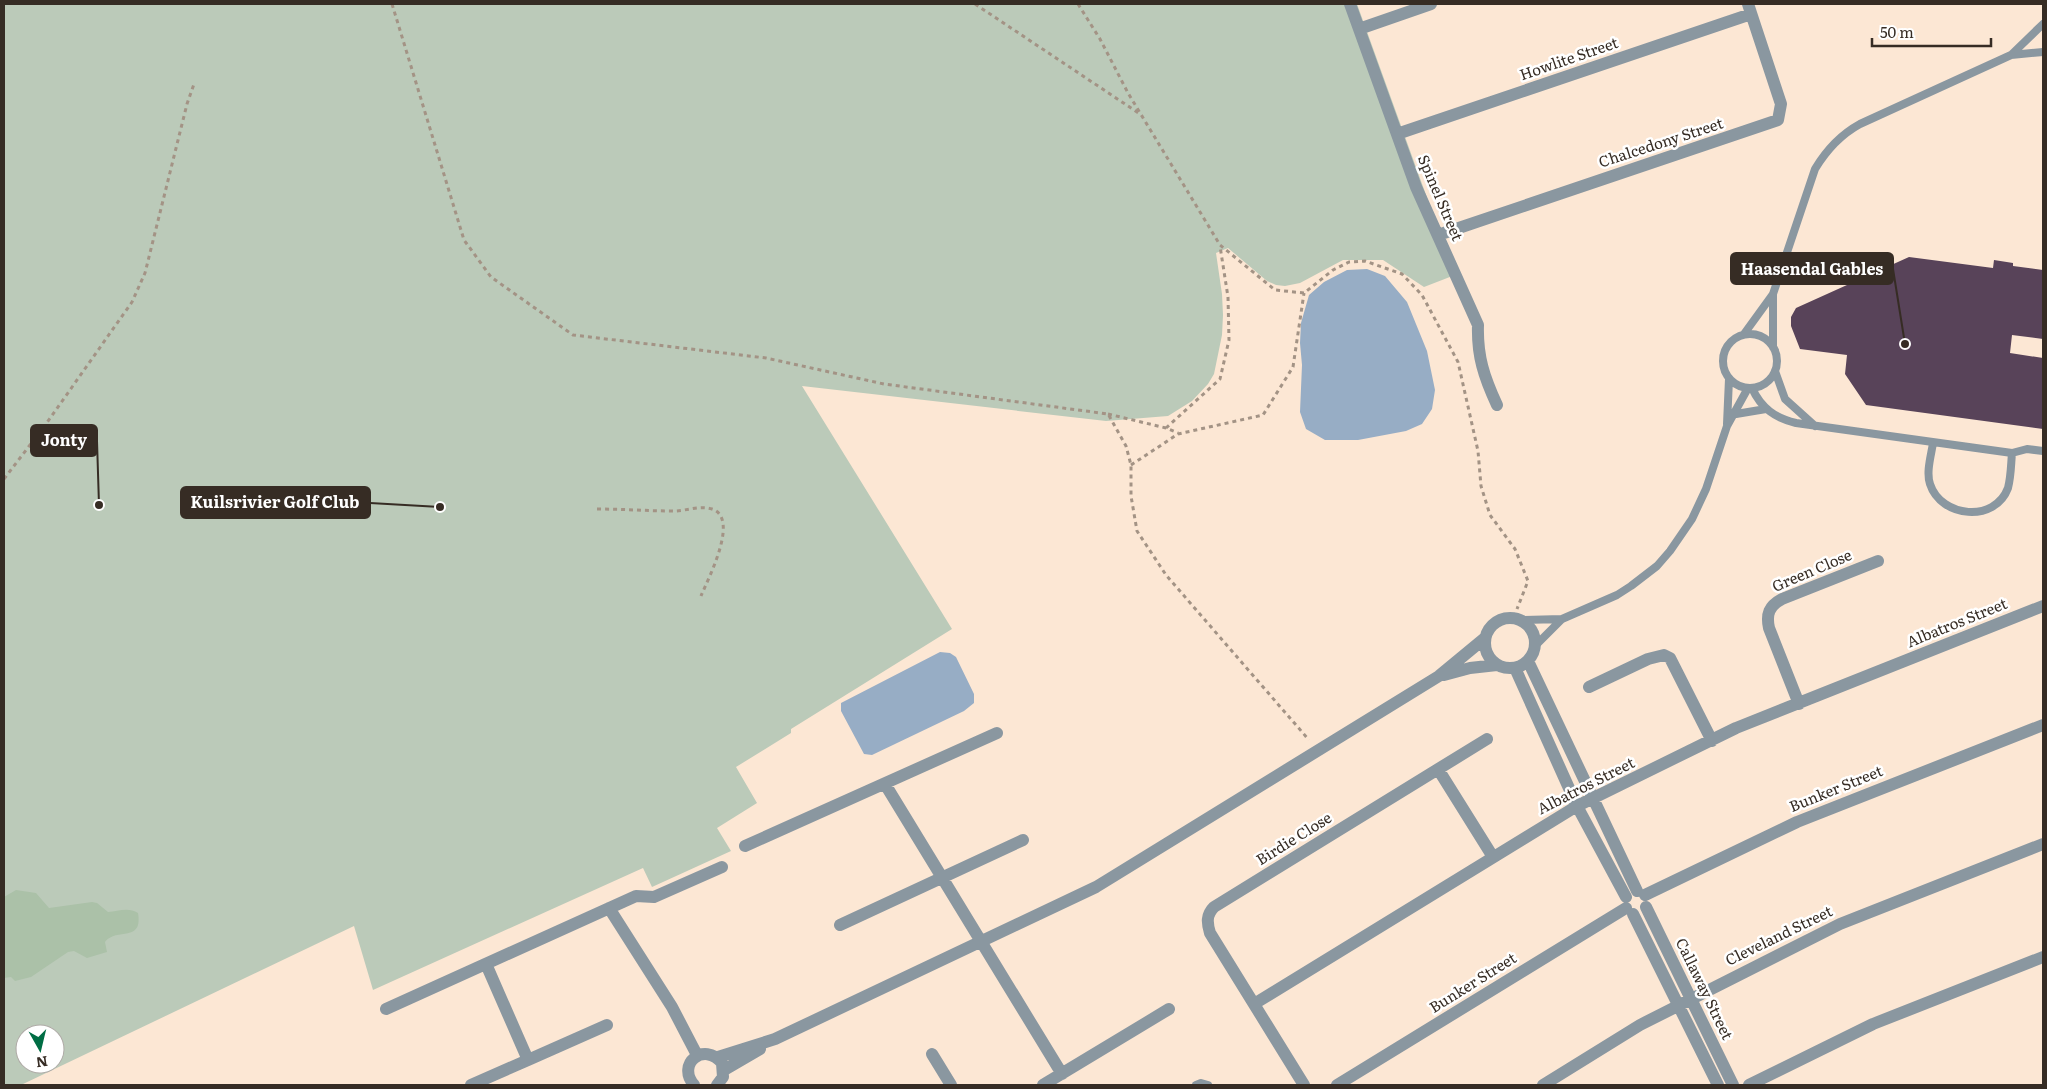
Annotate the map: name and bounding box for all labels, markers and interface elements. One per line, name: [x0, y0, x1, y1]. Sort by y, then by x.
scale bar: [1872, 15, 1991, 47]
text: 50 m: [1880, 20, 1914, 43]
street label: Howlite Street: [1516, 30, 1621, 85]
street label: Chalcedony Street: [1595, 111, 1726, 173]
street label: Spinel Street: [1413, 151, 1470, 244]
callout: Haasendal Gables: [1731, 253, 1893, 284]
text: Haasendal Gables: [1741, 256, 1883, 280]
callout: Jonty: [31, 425, 97, 456]
text: Jonty: [41, 427, 87, 451]
callout: Kuilsrivier Golf Club: [181, 487, 370, 518]
text: Kuilsrivier Golf Club: [191, 489, 359, 513]
street label: Green Close: [1768, 542, 1855, 597]
street label: Albatros Street: [1903, 591, 2010, 652]
street label: Albatros Street: [1533, 750, 1638, 819]
street label: Bunker Street: [1785, 758, 1886, 817]
street label: Birdie Close: [1251, 805, 1336, 870]
street label: Cleveland Street: [1721, 899, 1836, 971]
street label: Callaway Street: [1671, 934, 1740, 1043]
street label: Bunker Street: [1424, 946, 1520, 1018]
north arrow: [15, 1024, 65, 1074]
text: N: [34, 1052, 49, 1074]

